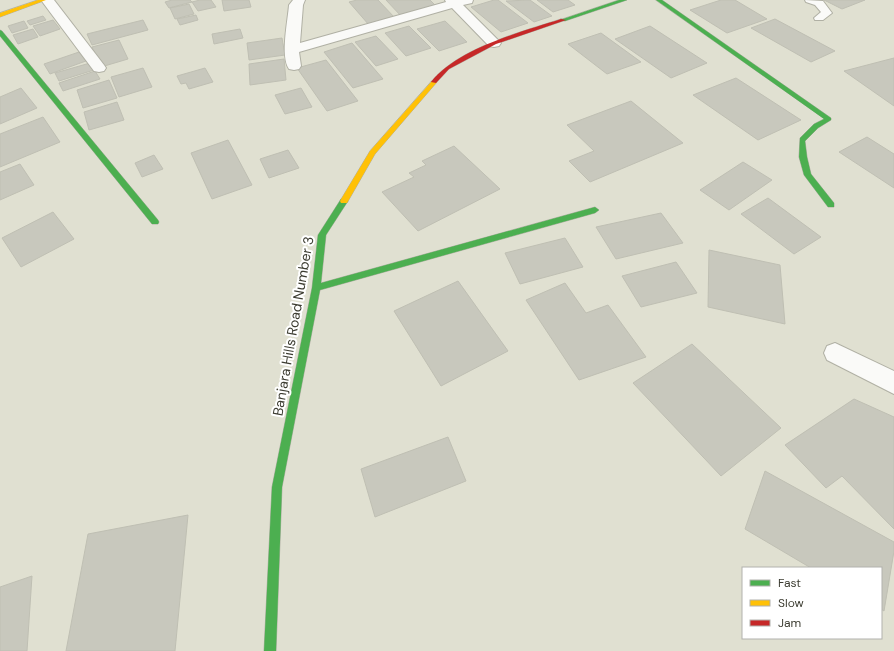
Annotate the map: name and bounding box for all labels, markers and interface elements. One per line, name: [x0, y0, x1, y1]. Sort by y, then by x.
street label: Banjara Hills Road Number 3: [268, 235, 318, 417]
legend: [742, 567, 882, 639]
text: Fast: [778, 575, 801, 591]
text: Slow: [778, 595, 804, 611]
text: Jam: [778, 615, 801, 631]

